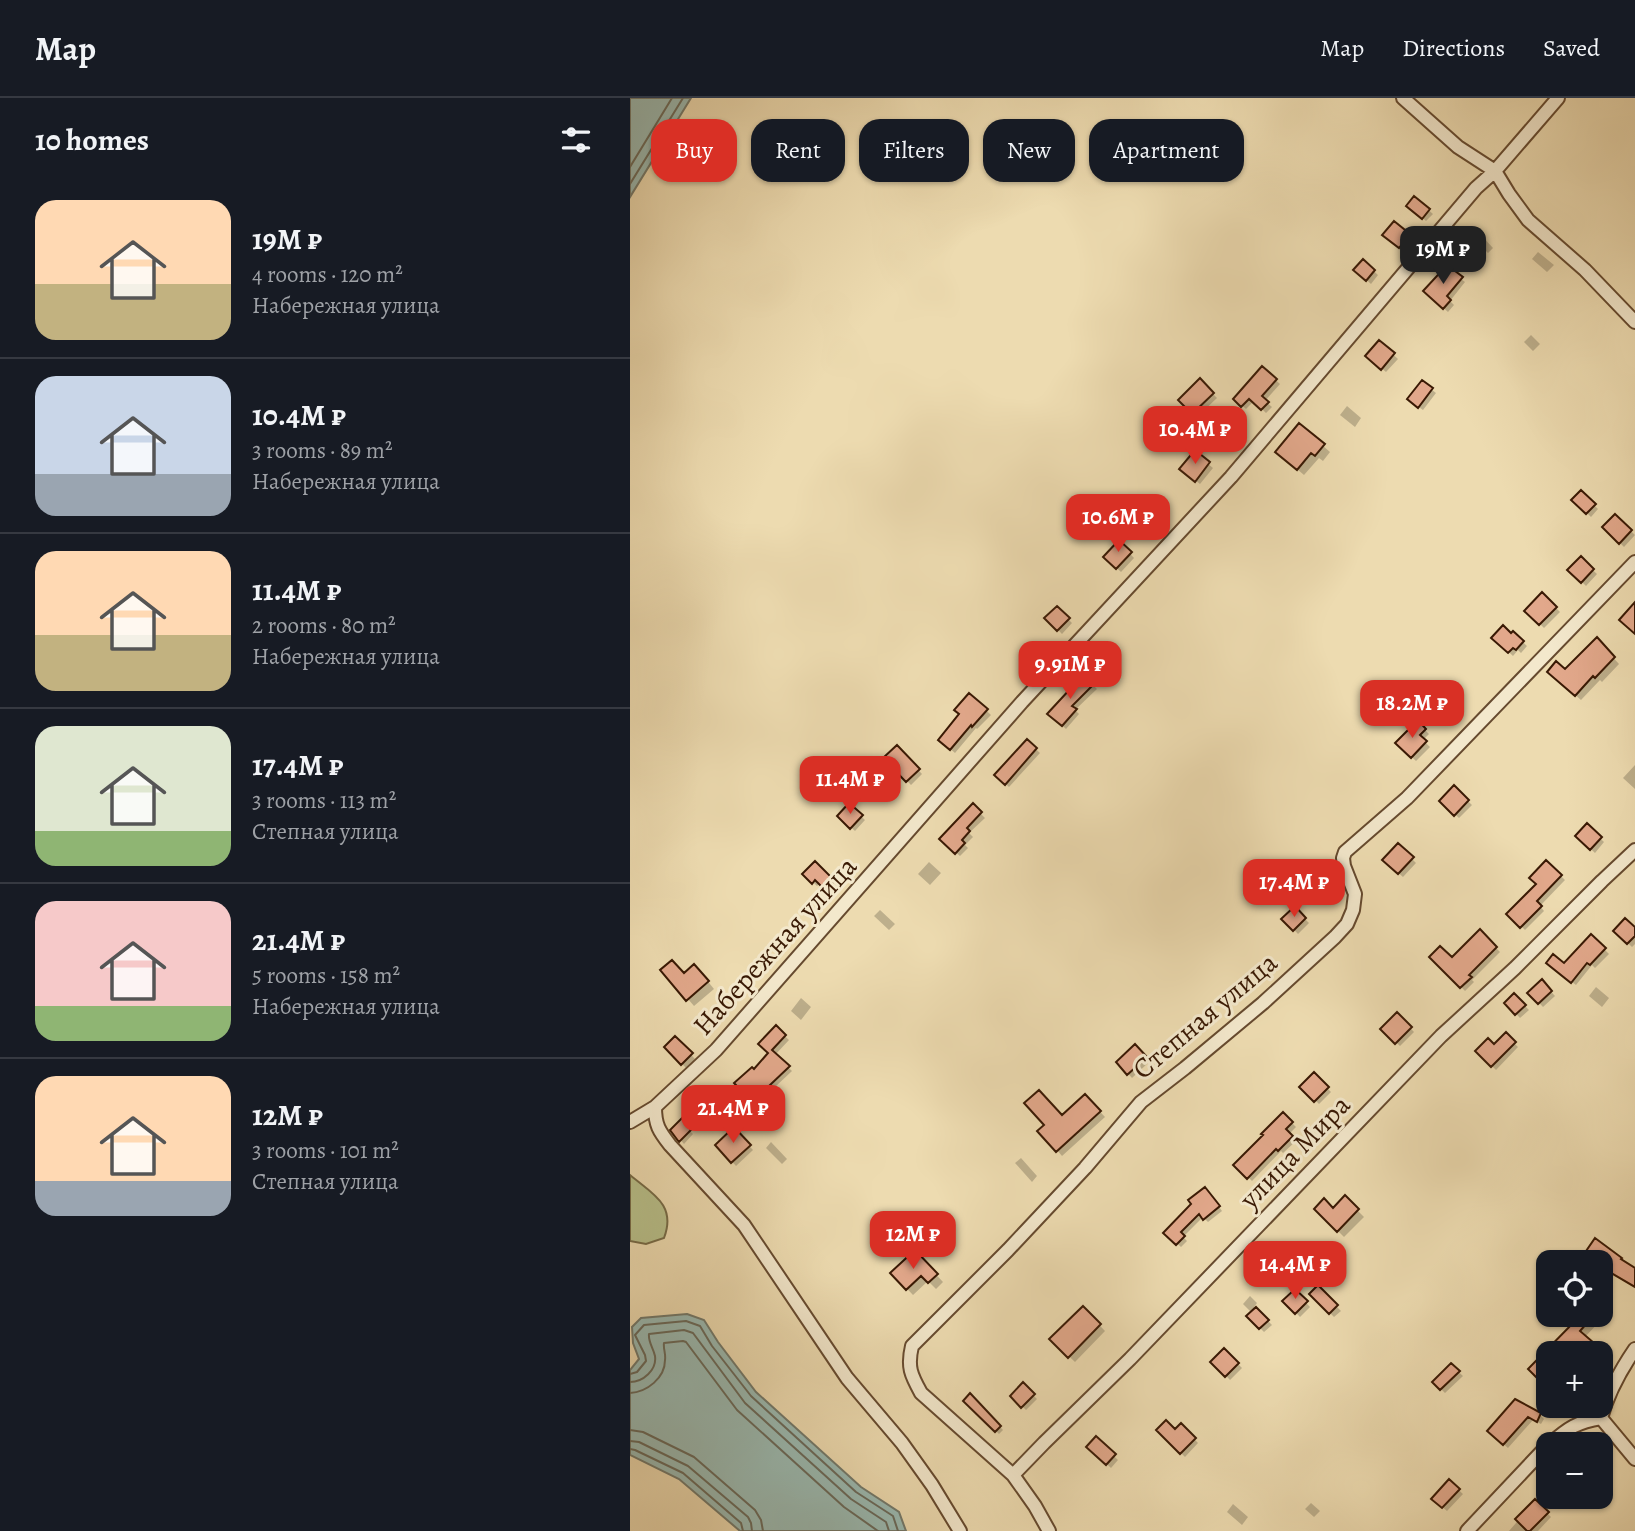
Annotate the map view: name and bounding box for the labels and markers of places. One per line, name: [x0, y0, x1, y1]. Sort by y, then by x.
pin: 19M ₽: [1394, 226, 1492, 286]
pin: 10.4M ₽: [1130, 406, 1260, 466]
pin: 10.6M ₽: [1053, 494, 1183, 554]
pin: 9.91M ₽: [1005, 642, 1135, 701]
pin: 18.2M ₽: [1347, 680, 1477, 740]
pin: 11.4M ₽: [785, 756, 915, 816]
pin: 17.4M ₽: [1229, 860, 1359, 919]
pin: 21.4M ₽: [668, 1086, 798, 1145]
pin: 12M ₽: [864, 1212, 962, 1271]
pin: 14.4M ₽: [1230, 1242, 1360, 1301]

